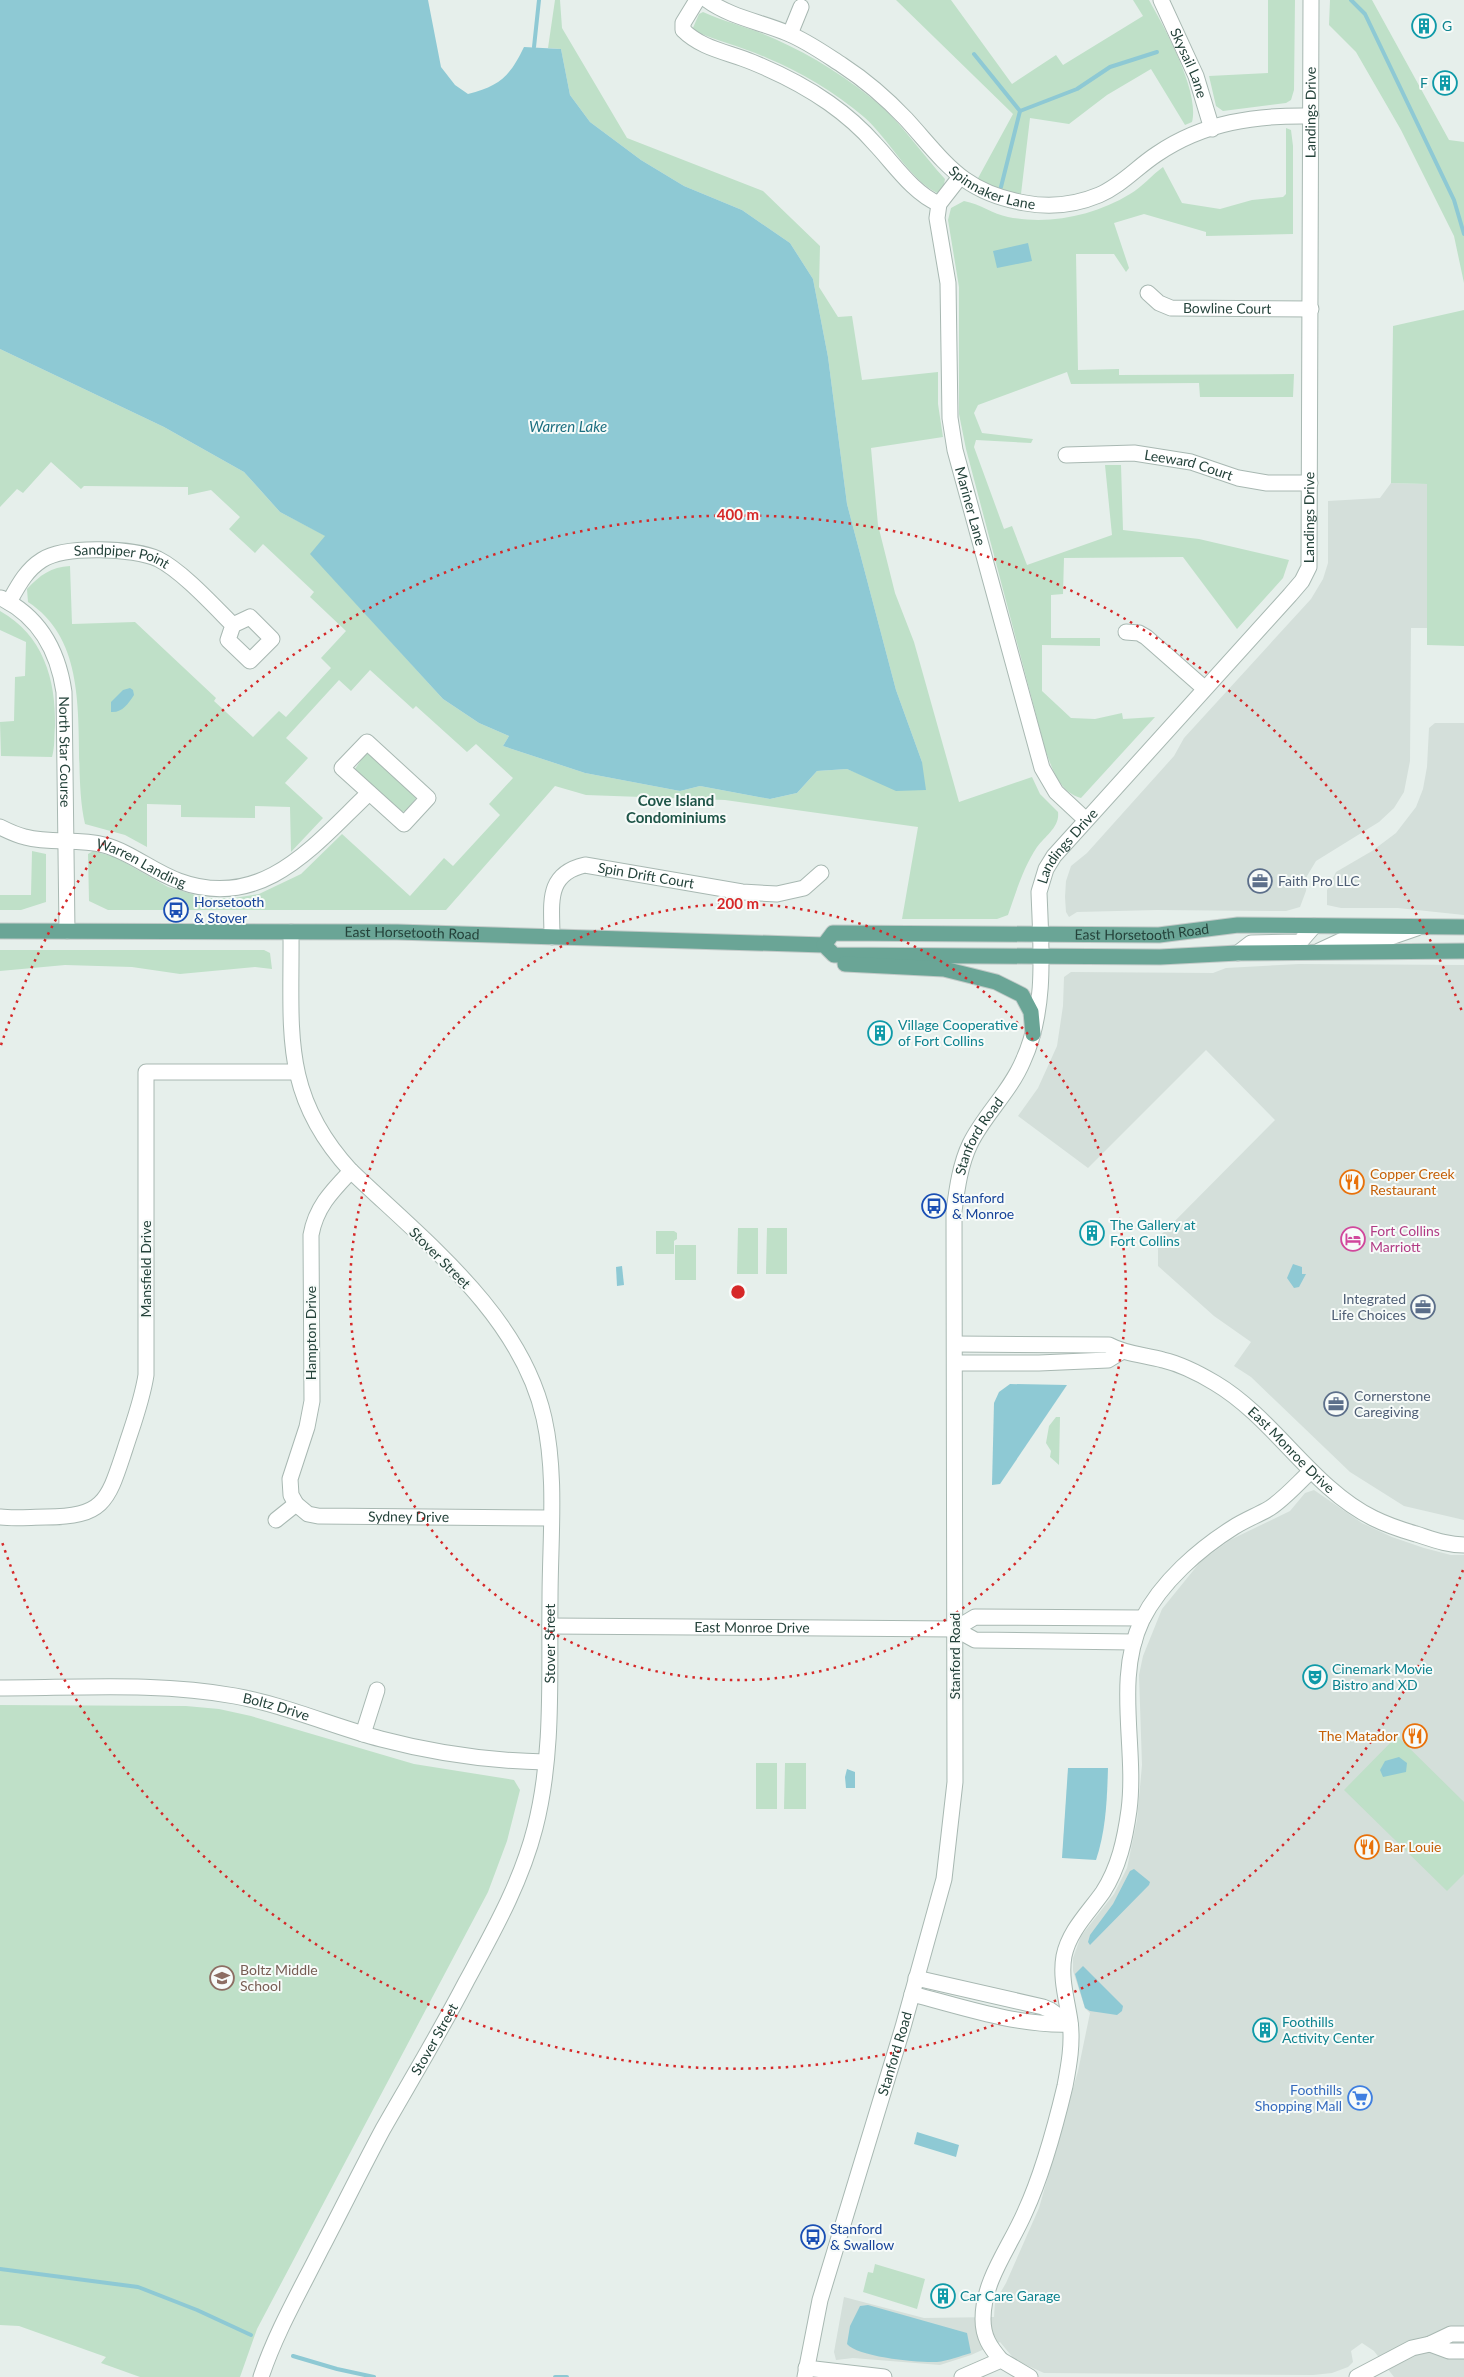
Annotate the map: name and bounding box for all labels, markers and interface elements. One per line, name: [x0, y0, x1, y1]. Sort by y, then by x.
building icon: G: [1411, 13, 1437, 39]
place label: G: [1442, 17, 1452, 34]
street label: Skysail Lane: [1167, 25, 1211, 100]
street label: Landings Drive: [1301, 67, 1319, 158]
building icon: F: [1432, 70, 1458, 96]
place label: F: [1420, 74, 1428, 91]
street label: Spinnaker Lane: [946, 162, 1037, 213]
street label: Bowline Court: [1183, 299, 1271, 317]
water label: Warren Lake: [529, 417, 607, 435]
street label: Leeward Court: [1143, 446, 1235, 484]
street label: Mariner Lane: [952, 465, 990, 548]
street label: Landings Drive: [1300, 472, 1317, 563]
text: 400 m: [717, 505, 759, 523]
street label: Sandpiper Point: [73, 541, 173, 572]
street label: North Star Course: [56, 696, 74, 808]
district label: Cove Island Condominiums: [626, 791, 727, 826]
street label: Landings Drive: [1033, 805, 1101, 886]
street label: Warren Landing: [95, 834, 189, 891]
street label: Spin Drift Court: [597, 858, 696, 892]
office icon: Faith Pro LLC: [1247, 868, 1273, 894]
place label: Faith Pro LLC: [1278, 872, 1360, 889]
place label: Horsetooth & Stover: [194, 893, 264, 926]
text: 200 m: [717, 894, 759, 912]
bus stop icon: Horsetooth & Stover: [163, 897, 189, 923]
street label: East Horsetooth Road: [1075, 920, 1210, 943]
street label: East Horsetooth Road: [345, 923, 480, 943]
place label: Village Cooperative of Fort Collins: [898, 1016, 1018, 1049]
building icon: Village Cooperative of Fort Collins: [867, 1020, 893, 1046]
street label: Stanford Road: [951, 1093, 1007, 1177]
place label: Copper Creek Restaurant: [1370, 1165, 1456, 1198]
restaurant icon: Copper Creek Restaurant: [1339, 1169, 1365, 1195]
place label: Stanford & Monroe: [952, 1189, 1014, 1222]
bus stop icon: Stanford & Monroe: [921, 1193, 947, 1219]
place label: The Gallery at Fort Collins: [1110, 1216, 1196, 1249]
street label: Mansfield Drive: [137, 1220, 154, 1318]
building icon: The Gallery at Fort Collins: [1079, 1220, 1105, 1246]
place label: Fort Collins Marriott: [1370, 1222, 1440, 1255]
street label: Stover Street: [406, 1223, 475, 1292]
hotel icon: Fort Collins Marriott: [1340, 1226, 1366, 1252]
centre of rings: [729, 1283, 747, 1301]
street label: Hampton Drive: [302, 1286, 319, 1380]
place label: Integrated Life Choices: [1331, 1290, 1406, 1323]
office icon: Integrated Life Choices: [1410, 1294, 1436, 1320]
place label: Cornerstone Caregiving: [1354, 1387, 1431, 1420]
office icon: Cornerstone Caregiving: [1323, 1391, 1349, 1417]
street label: East Monroe Drive: [1245, 1403, 1338, 1496]
street label: Sydney Drive: [368, 1507, 449, 1525]
street label: Stover Street: [541, 1604, 558, 1684]
street label: Stanford Road: [946, 1613, 963, 1699]
street label: East Monroe Drive: [694, 1618, 810, 1636]
place label: Cinemark Movie Bistro and XD: [1332, 1660, 1433, 1693]
theatre icon: Cinemark Movie Bistro and XD: [1302, 1664, 1328, 1690]
street label: Boltz Drive: [241, 1689, 312, 1724]
restaurant icon: The Matador: [1402, 1723, 1428, 1749]
place label: The Matador: [1319, 1727, 1398, 1744]
restaurant icon: Bar Louie: [1354, 1834, 1380, 1860]
place label: Bar Louie: [1384, 1838, 1441, 1855]
place label: Boltz Middle School: [240, 1961, 318, 1994]
school or university icon: Boltz Middle School: [209, 1965, 235, 1991]
street label: Stover Street: [407, 2000, 461, 2078]
street label: Stanford Road: [874, 2009, 915, 2098]
place label: Foothills Activity Center: [1282, 2013, 1374, 2046]
building icon: Foothills Activity Center: [1252, 2017, 1278, 2043]
place label: Foothills Shopping Mall: [1255, 2081, 1342, 2114]
supermarket icon: Foothills Shopping Mall: [1347, 2085, 1373, 2111]
place label: Stanford & Swallow: [830, 2220, 894, 2253]
bus stop icon: Stanford & Swallow: [800, 2224, 826, 2250]
building icon: Car Care Garage: [930, 2283, 956, 2309]
place label: Car Care Garage: [960, 2287, 1060, 2304]

